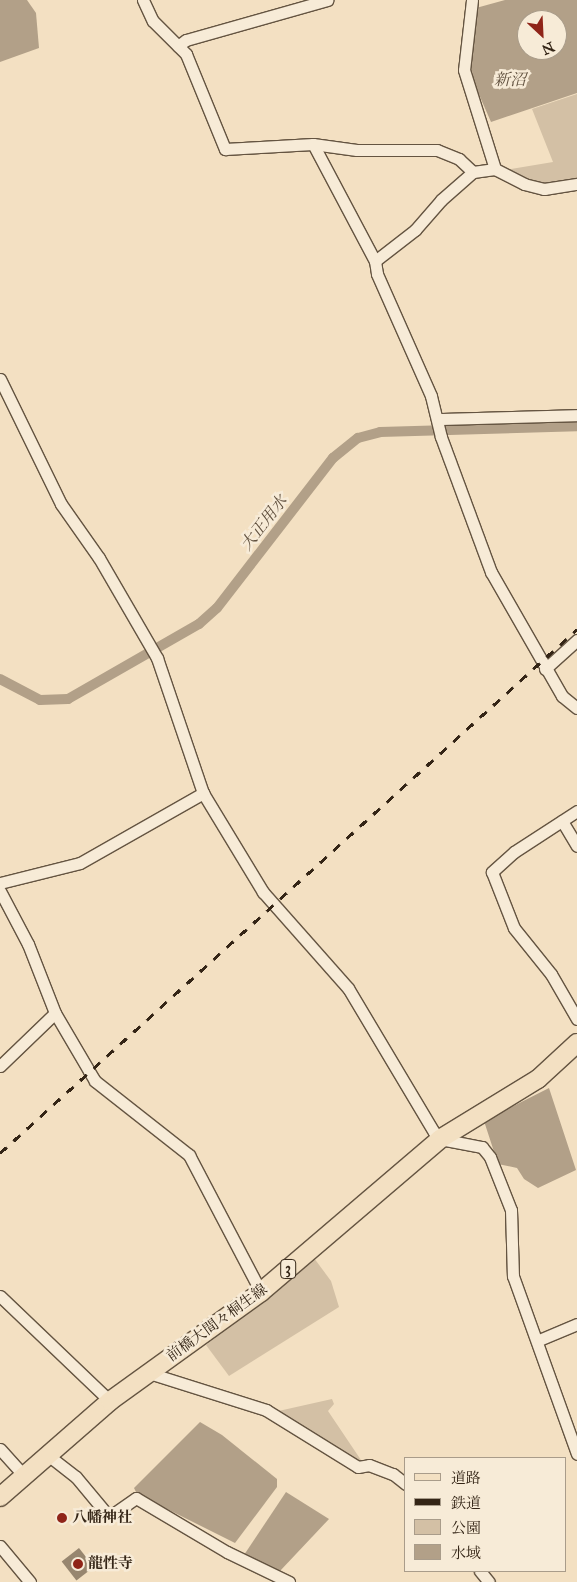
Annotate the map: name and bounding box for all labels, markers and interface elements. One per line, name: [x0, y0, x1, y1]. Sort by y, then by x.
north arrow: [517, 10, 567, 60]
text: N: [539, 38, 557, 58]
water label: 新沼: [494, 70, 526, 90]
water label: 大正用水: [237, 492, 291, 554]
road number: 3: [279, 1258, 297, 1280]
street label: 前橋大間々桐生線: [163, 1280, 271, 1366]
legend: [404, 1457, 567, 1572]
text: 道路: [451, 1469, 481, 1487]
text: 鉄道: [451, 1494, 481, 1512]
place label: 八幡神社: [72, 1509, 132, 1527]
marker: 八幡神社: [56, 1512, 68, 1524]
text: 公園: [451, 1519, 481, 1537]
text: 水域: [451, 1544, 481, 1562]
place label: 龍性寺: [88, 1555, 133, 1573]
marker: 龍性寺: [72, 1558, 84, 1570]

